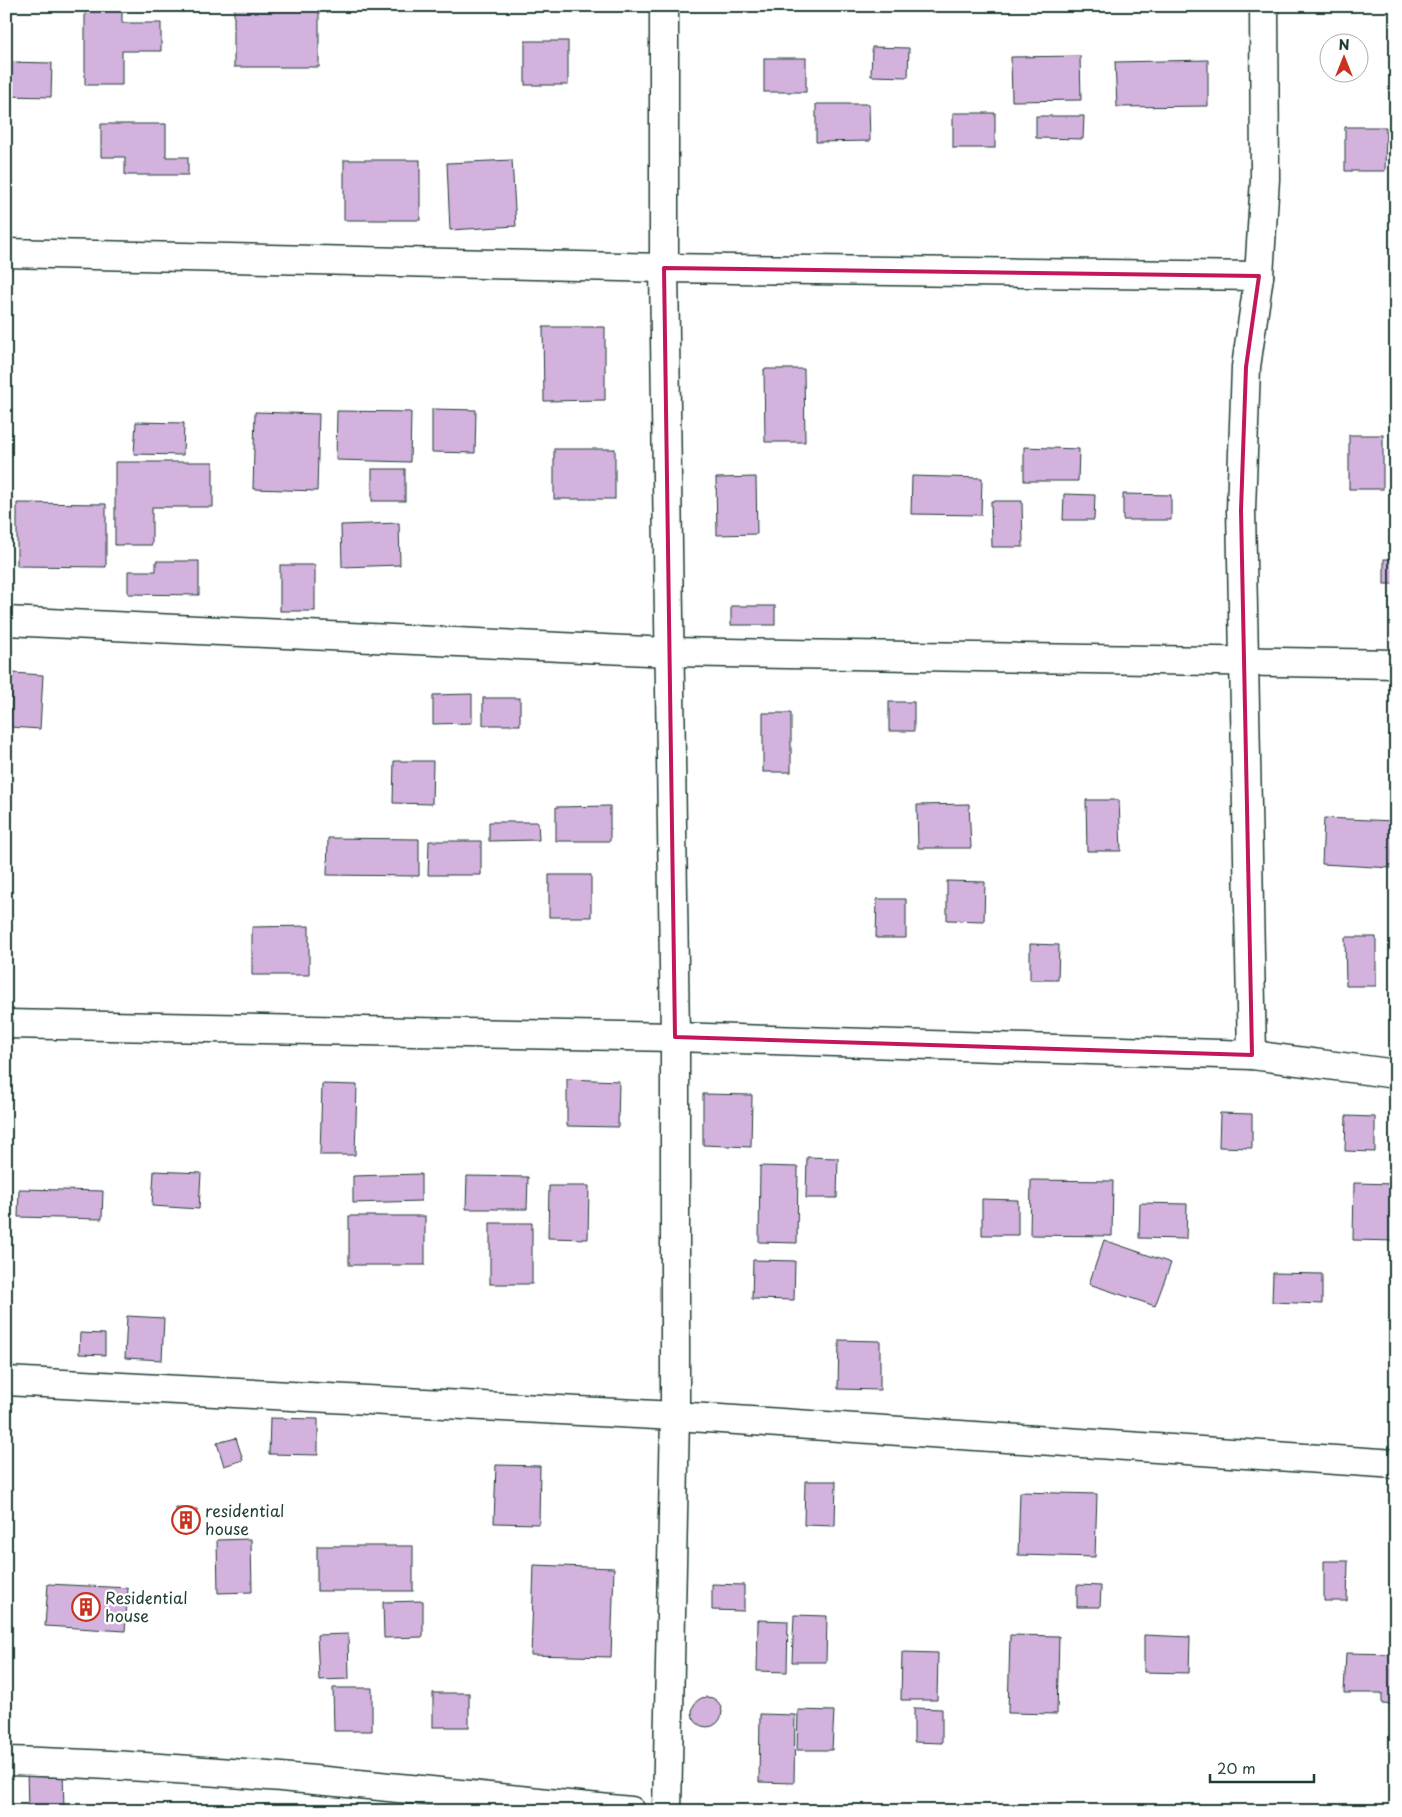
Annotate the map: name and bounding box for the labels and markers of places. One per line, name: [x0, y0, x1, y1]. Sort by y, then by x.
place label: residential house: [205, 1498, 284, 1540]
building icon: residential house: [171, 1505, 201, 1535]
place label: Residential house: [105, 1585, 188, 1627]
building icon: Residential house: [71, 1592, 101, 1622]

